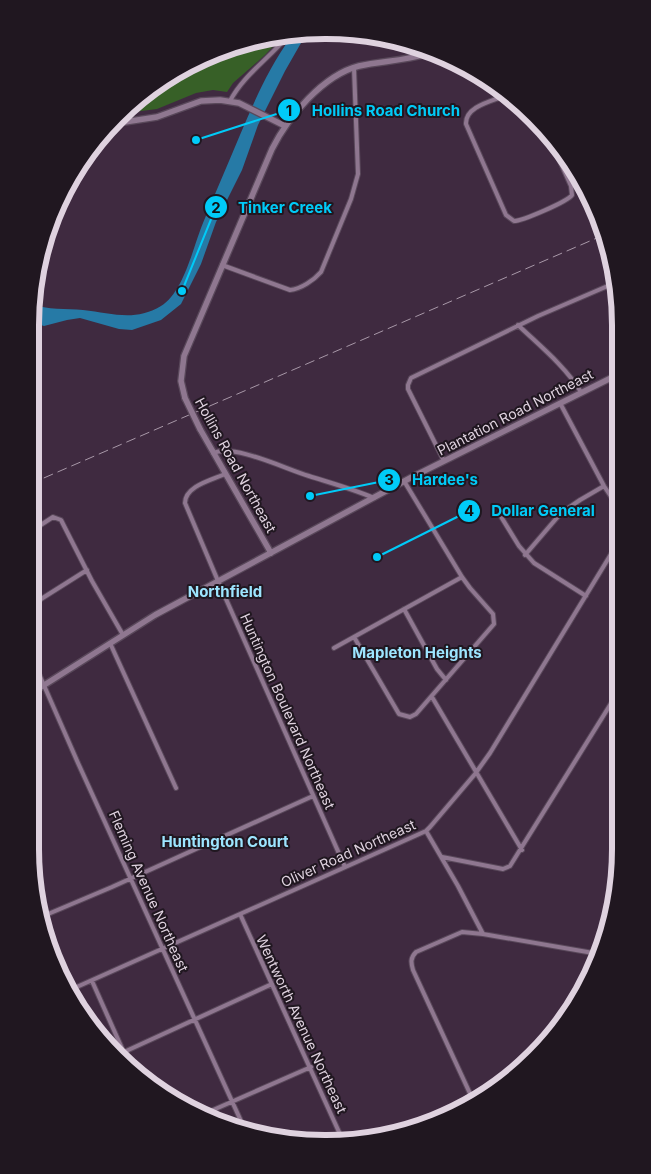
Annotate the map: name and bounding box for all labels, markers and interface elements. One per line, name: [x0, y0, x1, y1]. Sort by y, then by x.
callout: Hollins Road Church: [277, 95, 470, 125]
text: 1: [286, 101, 292, 120]
text: Hollins Road Church: [312, 101, 460, 120]
callout: Tinker Creek: [203, 192, 342, 222]
text: 2: [211, 198, 221, 217]
text: Tinker Creek: [238, 198, 332, 217]
street label: Plantation Road Northeast: [434, 365, 596, 459]
street label: Hollins Road Northeast: [192, 395, 280, 536]
callout: Hardee's: [377, 465, 488, 495]
text: 3: [384, 470, 394, 489]
text: Hardee's: [412, 470, 478, 489]
callout: Dollar General: [456, 496, 605, 526]
text: 4: [464, 501, 474, 520]
text: Dollar General: [491, 501, 595, 520]
district label: Northfield: [188, 582, 262, 601]
street label: Huntington Boulevard Northeast: [237, 610, 339, 812]
district label: Mapleton Heights: [352, 643, 482, 662]
street label: Fleming Avenue Northeast: [106, 808, 192, 975]
street label: Oliver Road Northeast: [278, 815, 418, 890]
district label: Huntington Court: [161, 832, 289, 851]
street label: Wentworth Avenue Northeast: [253, 932, 351, 1116]

